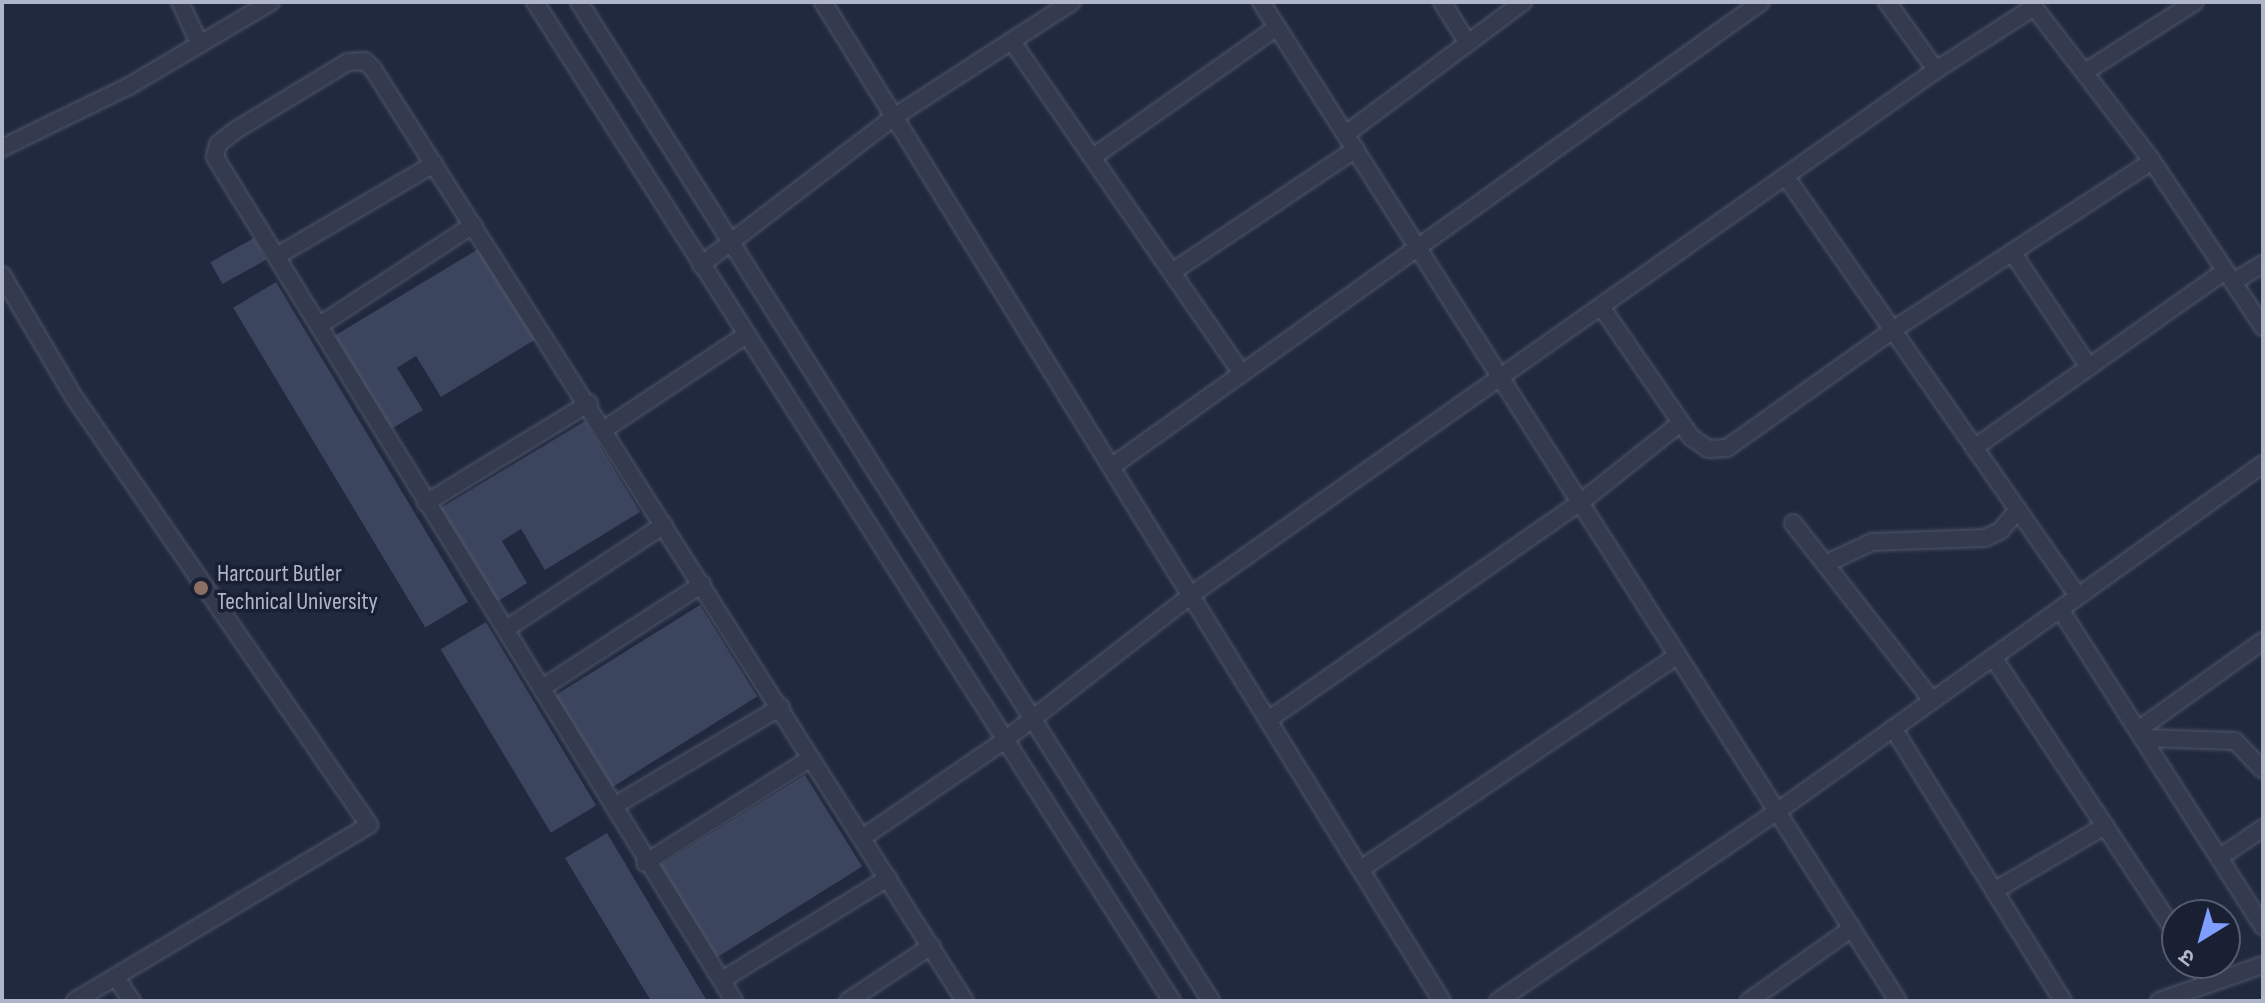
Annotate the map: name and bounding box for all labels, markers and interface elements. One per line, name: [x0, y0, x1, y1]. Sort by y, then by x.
place label: Harcourt Butler Technical University: [217, 560, 378, 616]
marker: Harcourt Butler Technical University: [192, 579, 210, 597]
north arrow: [2161, 899, 2241, 979]
text: उ: [2174, 942, 2201, 972]

